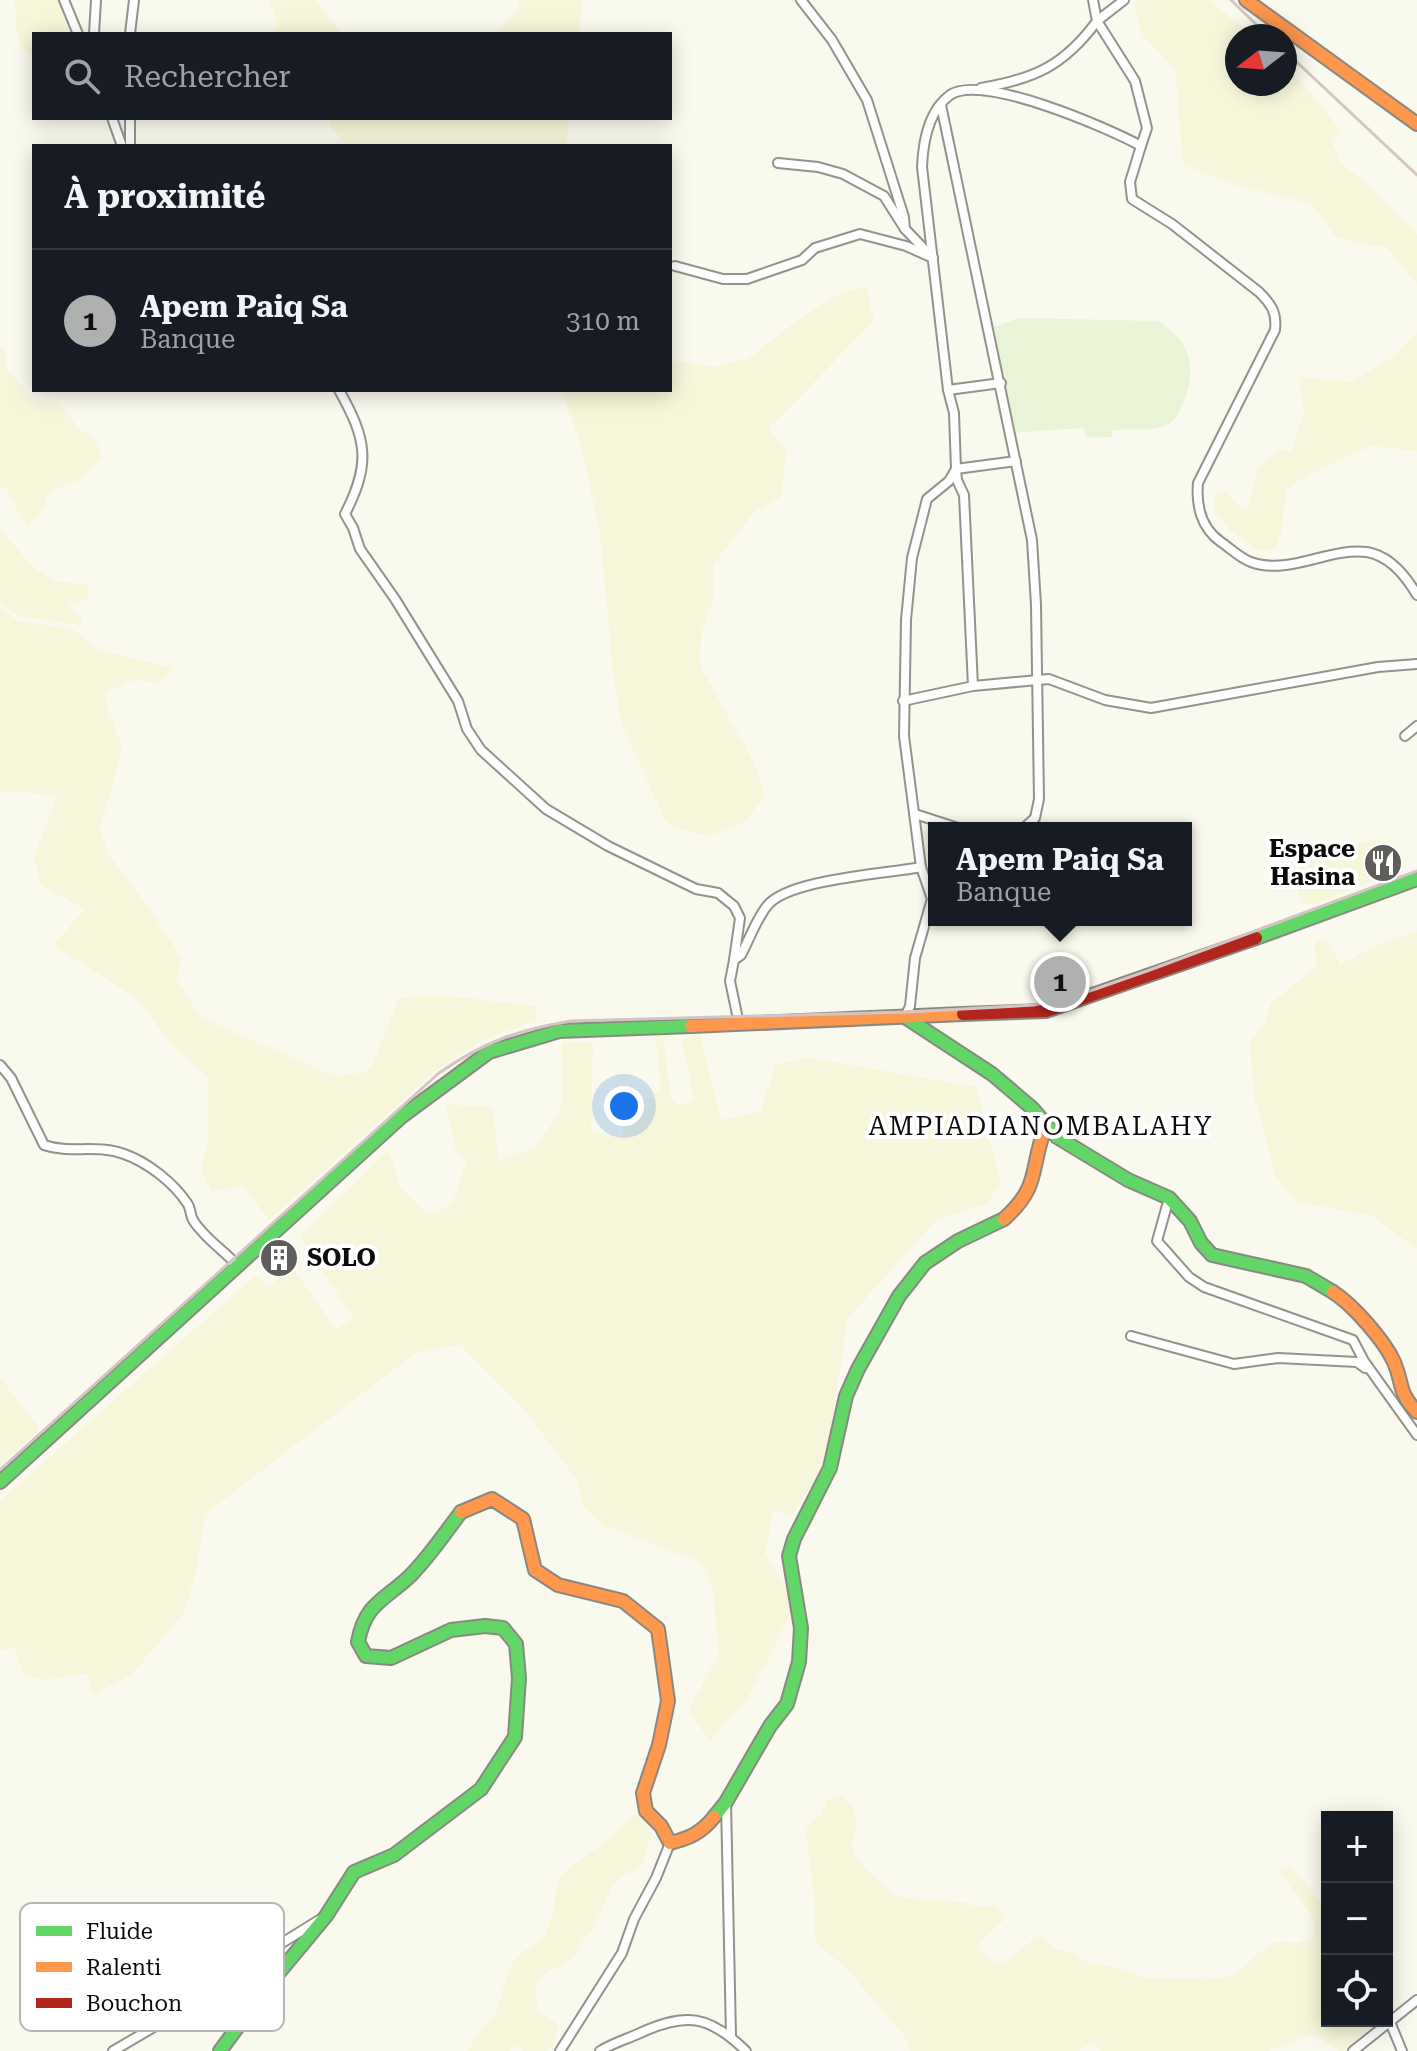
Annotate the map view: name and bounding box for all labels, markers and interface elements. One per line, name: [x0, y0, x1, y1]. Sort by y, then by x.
north arrow: [1225, 24, 1297, 96]
search box: [32, 32, 672, 120]
icon: search: [60, 54, 104, 98]
text: Rechercher: [124, 59, 291, 94]
text: À proximité: [64, 176, 265, 216]
text: Apem Paiq Sa: [140, 289, 348, 324]
text: 1: [83, 306, 97, 336]
text: 310 m: [566, 306, 640, 336]
text: Banque: [140, 324, 235, 354]
popup: [928, 822, 1192, 926]
place label: Espace Hasina: [1269, 835, 1355, 891]
text: Apem Paiq Sa: [956, 842, 1164, 877]
restaurant icon: Espace Hasina: [1362, 842, 1404, 884]
text: Banque: [956, 877, 1051, 907]
pin: 1: [1034, 952, 1086, 1012]
your location: [604, 1086, 644, 1126]
district label: AMPIADIANOMBALAHY: [869, 1111, 1213, 1141]
building icon: SOLO: [258, 1237, 300, 1279]
place label: SOLO: [307, 1244, 376, 1272]
map controls: [1321, 1811, 1393, 2027]
button: +: [1321, 1811, 1393, 1883]
button: −: [1321, 1883, 1393, 1955]
legend: [20, 1903, 284, 2031]
text: Fluide: [86, 1919, 153, 1944]
text: Ralenti: [86, 1955, 161, 1980]
button: locate: [1321, 1955, 1393, 2027]
text: Bouchon: [86, 1991, 182, 2016]

